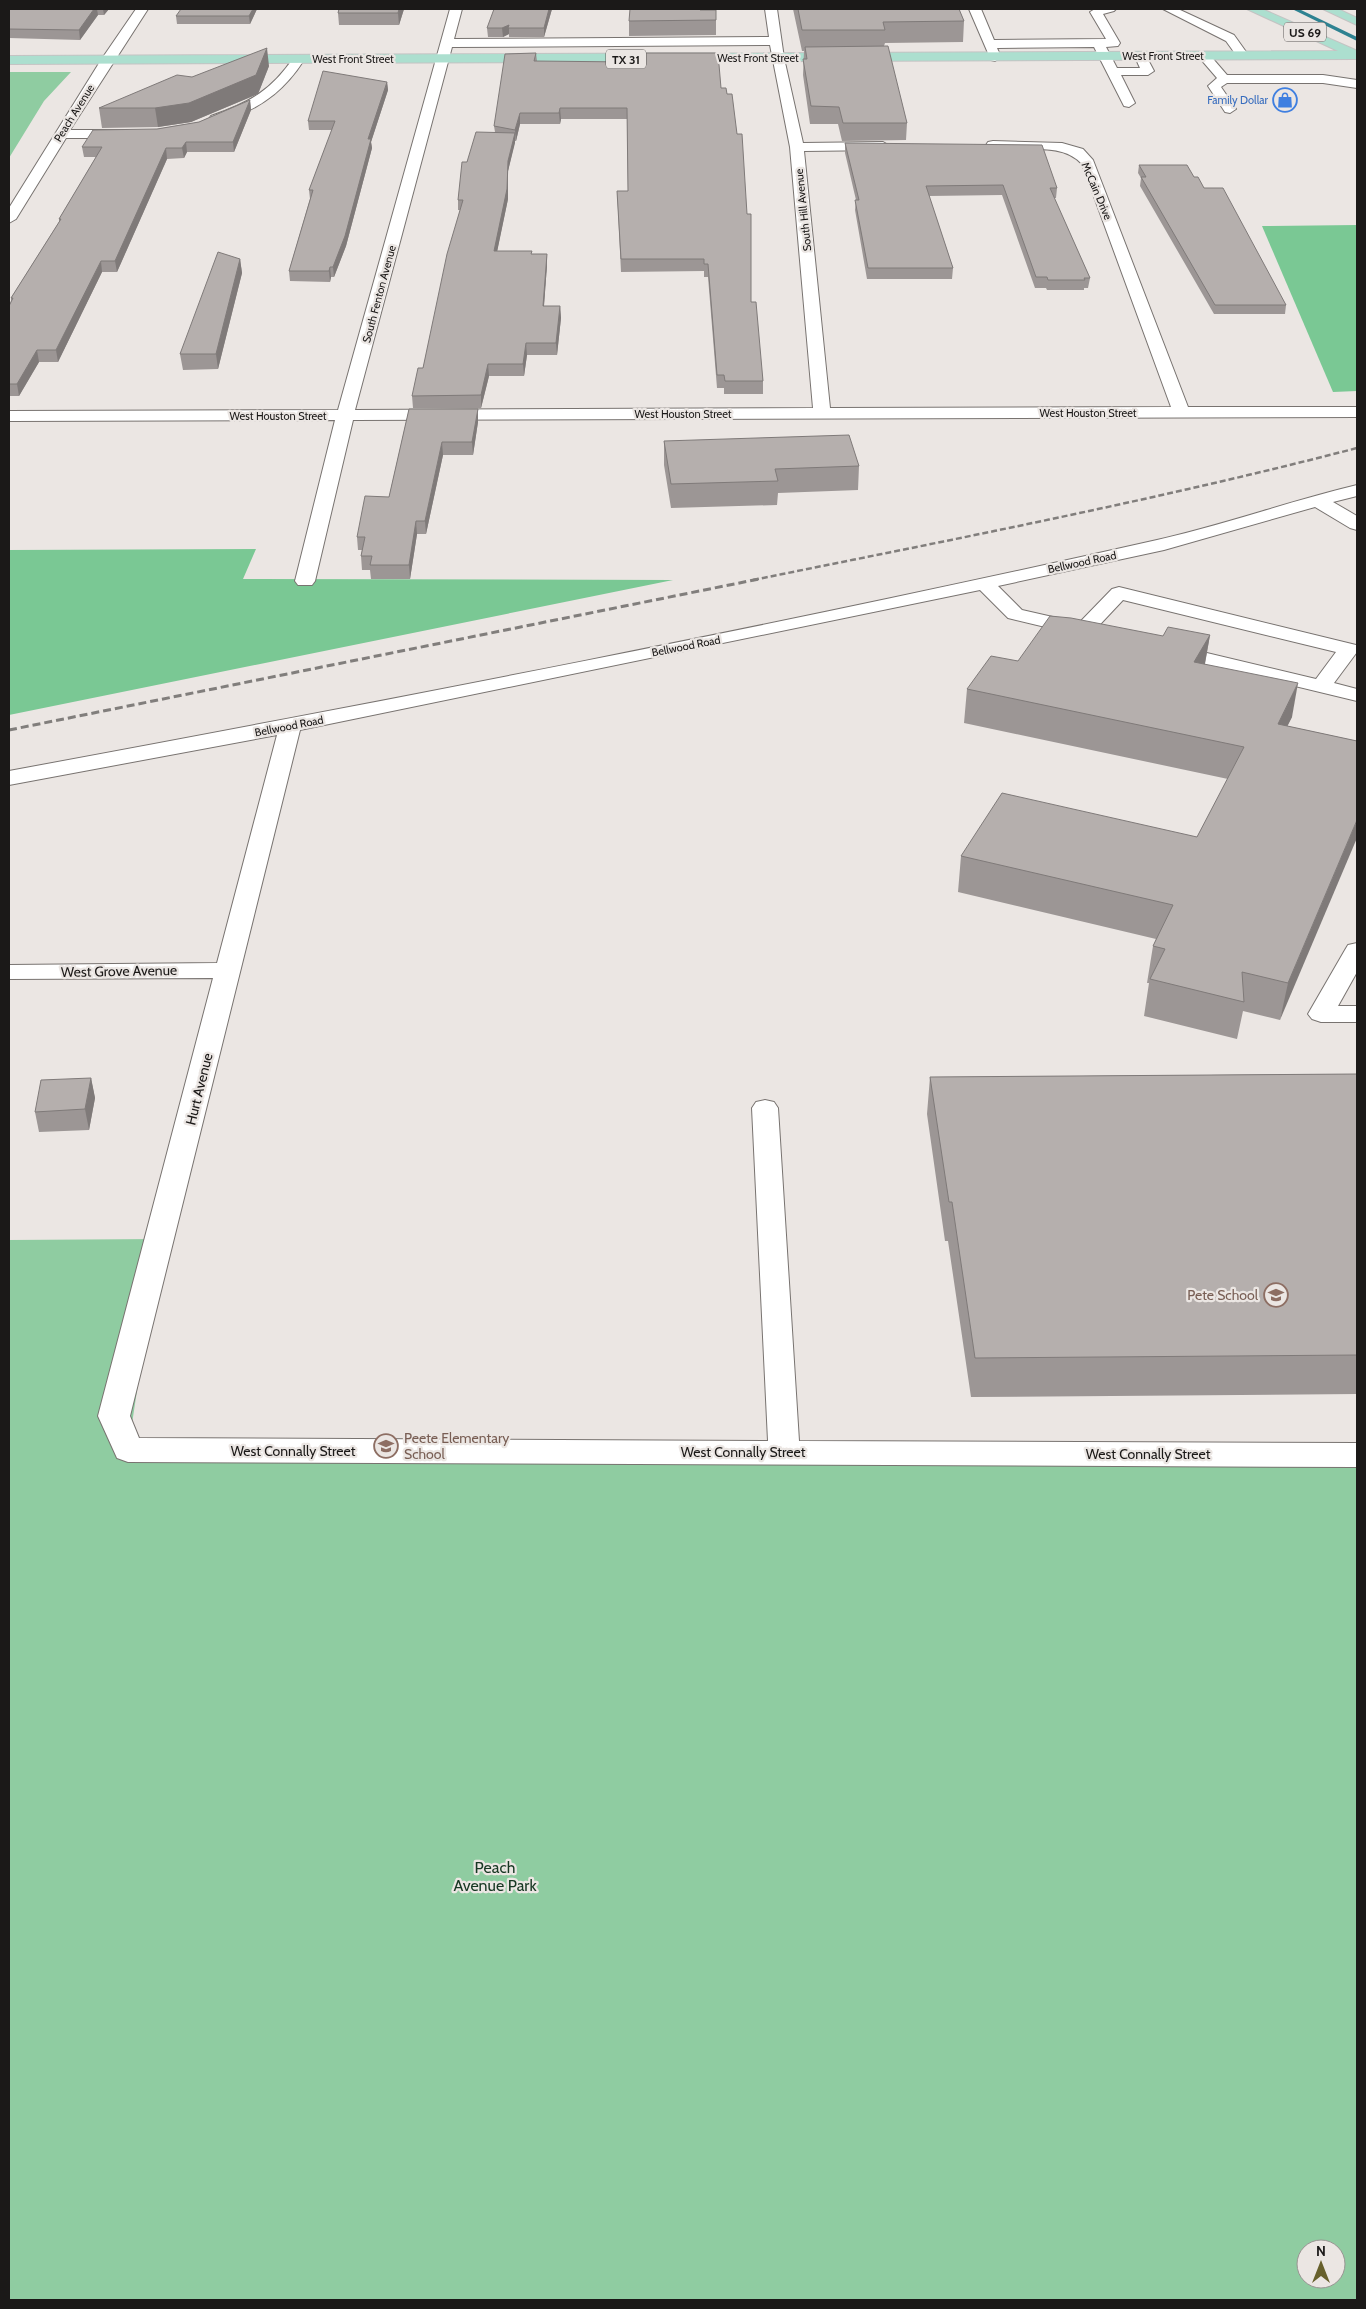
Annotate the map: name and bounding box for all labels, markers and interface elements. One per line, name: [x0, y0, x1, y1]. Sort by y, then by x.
road number: US 69: [1284, 22, 1326, 42]
street label: West Front Street: [1122, 49, 1204, 63]
road number: TX 31: [606, 50, 646, 68]
street label: West Front Street: [717, 51, 799, 65]
street label: West Front Street: [312, 52, 394, 66]
street label: Peach Avenue: [51, 81, 97, 144]
shop icon: Family Dollar: [1272, 87, 1298, 113]
place label: Family Dollar: [1207, 93, 1269, 107]
street label: McCain Drive: [1079, 160, 1116, 222]
street label: South Hill Avenue: [792, 168, 814, 252]
street label: South Fenton Avenue: [359, 243, 399, 344]
street label: West Houston Street: [1040, 406, 1137, 420]
street label: West Houston Street: [635, 407, 732, 421]
street label: West Houston Street: [230, 409, 327, 423]
street label: Bellwood Road: [1046, 548, 1118, 576]
street label: Bellwood Road: [650, 632, 722, 660]
street label: Bellwood Road: [253, 712, 325, 740]
street label: West Grove Avenue: [61, 961, 177, 981]
street label: Hurt Avenue: [181, 1051, 217, 1127]
school or university icon: Pete School: [1263, 1282, 1289, 1308]
place label: Pete School: [1187, 1286, 1259, 1304]
place label: Peete Elementary School: [404, 1429, 509, 1463]
school or university icon: Peete Elementary School: [373, 1433, 399, 1459]
street label: West Connally Street: [231, 1442, 356, 1460]
street label: West Connally Street: [681, 1443, 806, 1461]
street label: West Connally Street: [1086, 1445, 1211, 1463]
park label: Peach Avenue Park: [453, 1858, 537, 1895]
north arrow: [1296, 2239, 1346, 2289]
text: N: [1316, 2242, 1326, 2260]

